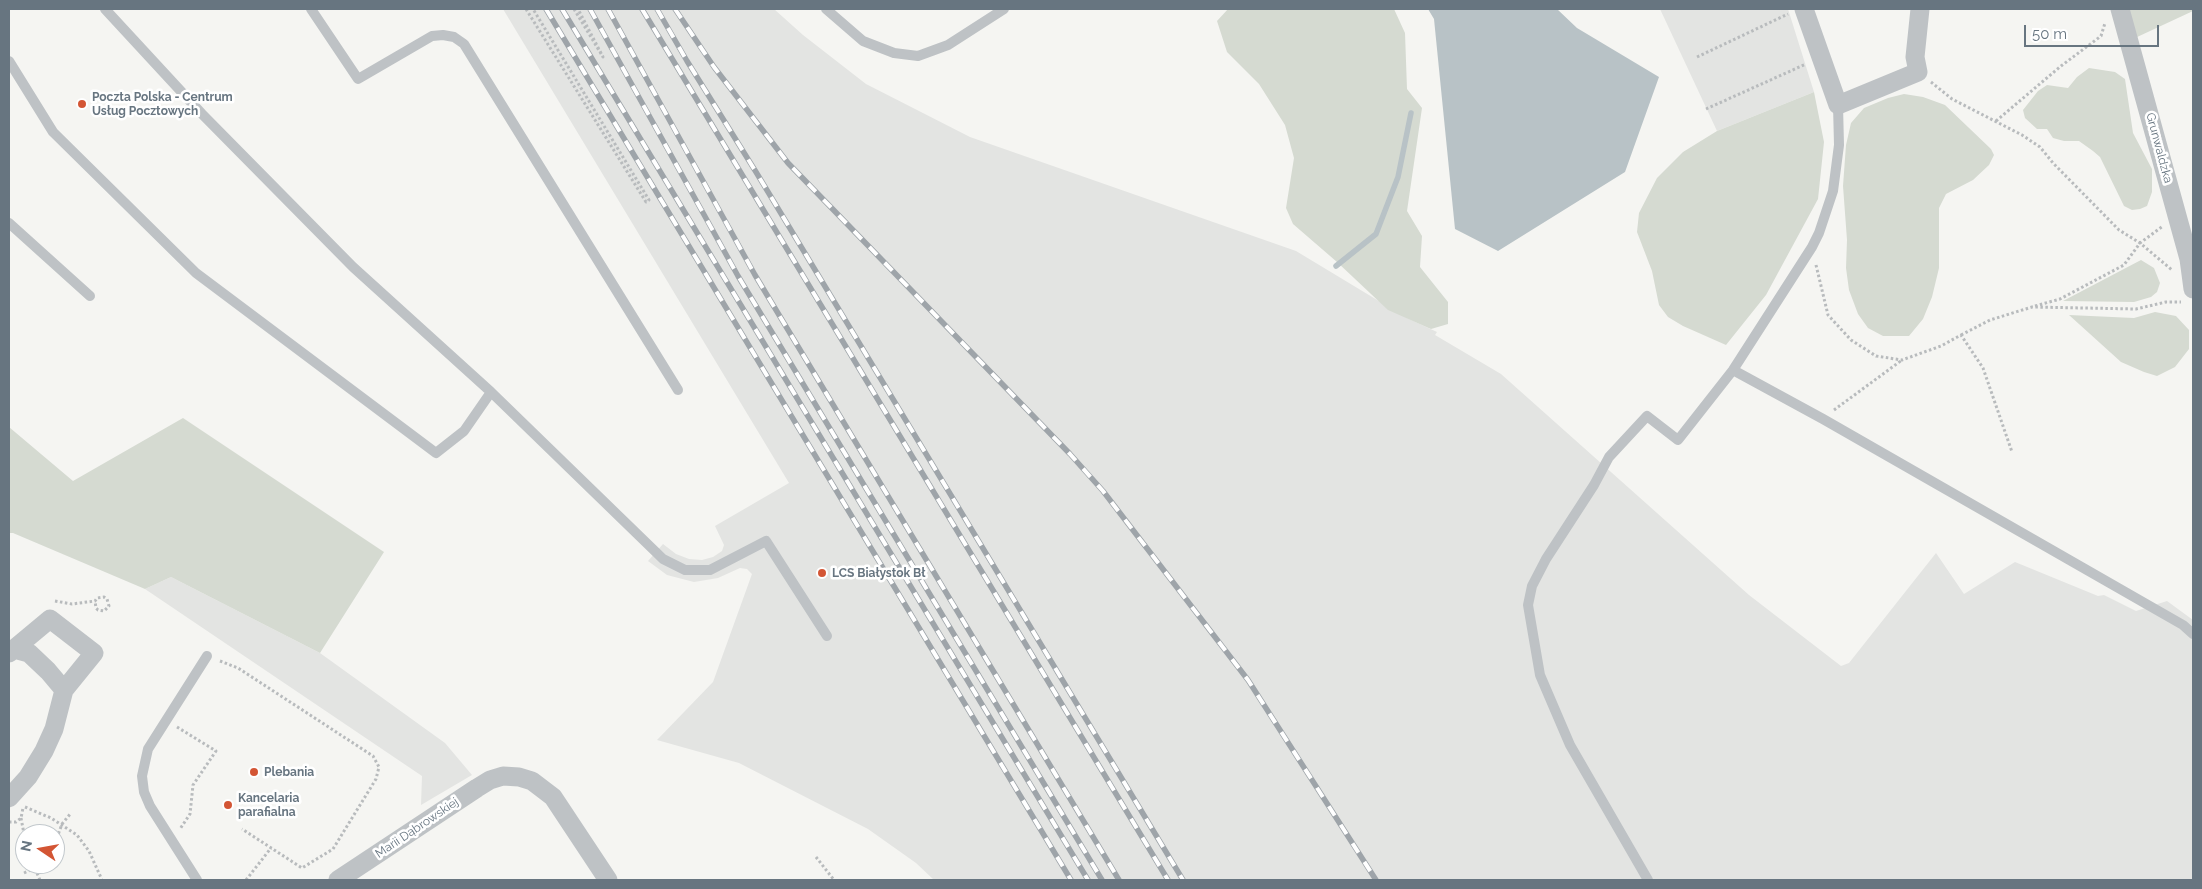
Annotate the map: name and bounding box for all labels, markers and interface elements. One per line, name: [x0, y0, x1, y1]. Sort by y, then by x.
scale bar: [2027, 15, 2162, 47]
text: 50 m: [2032, 25, 2067, 43]
place label: Poczta Polska - Centrum Usług Pocztowych: [92, 90, 233, 118]
marker: Poczta Polska - Centrum Usług Pocztowych: [76, 98, 88, 110]
street label: Grunwaldzka: [2143, 111, 2175, 185]
place label: LCS Białystok Bł: [832, 566, 925, 580]
marker: LCS Białystok Bł: [816, 567, 828, 579]
place label: Plebania: [264, 765, 314, 779]
marker: Plebania: [248, 766, 260, 778]
place label: Kancelaria parafialna: [238, 791, 299, 819]
street label: Marii Dąbrowskiej: [373, 795, 461, 861]
marker: Kancelaria parafialna: [222, 799, 234, 811]
north arrow: [15, 824, 65, 874]
text: N: [17, 839, 35, 853]

